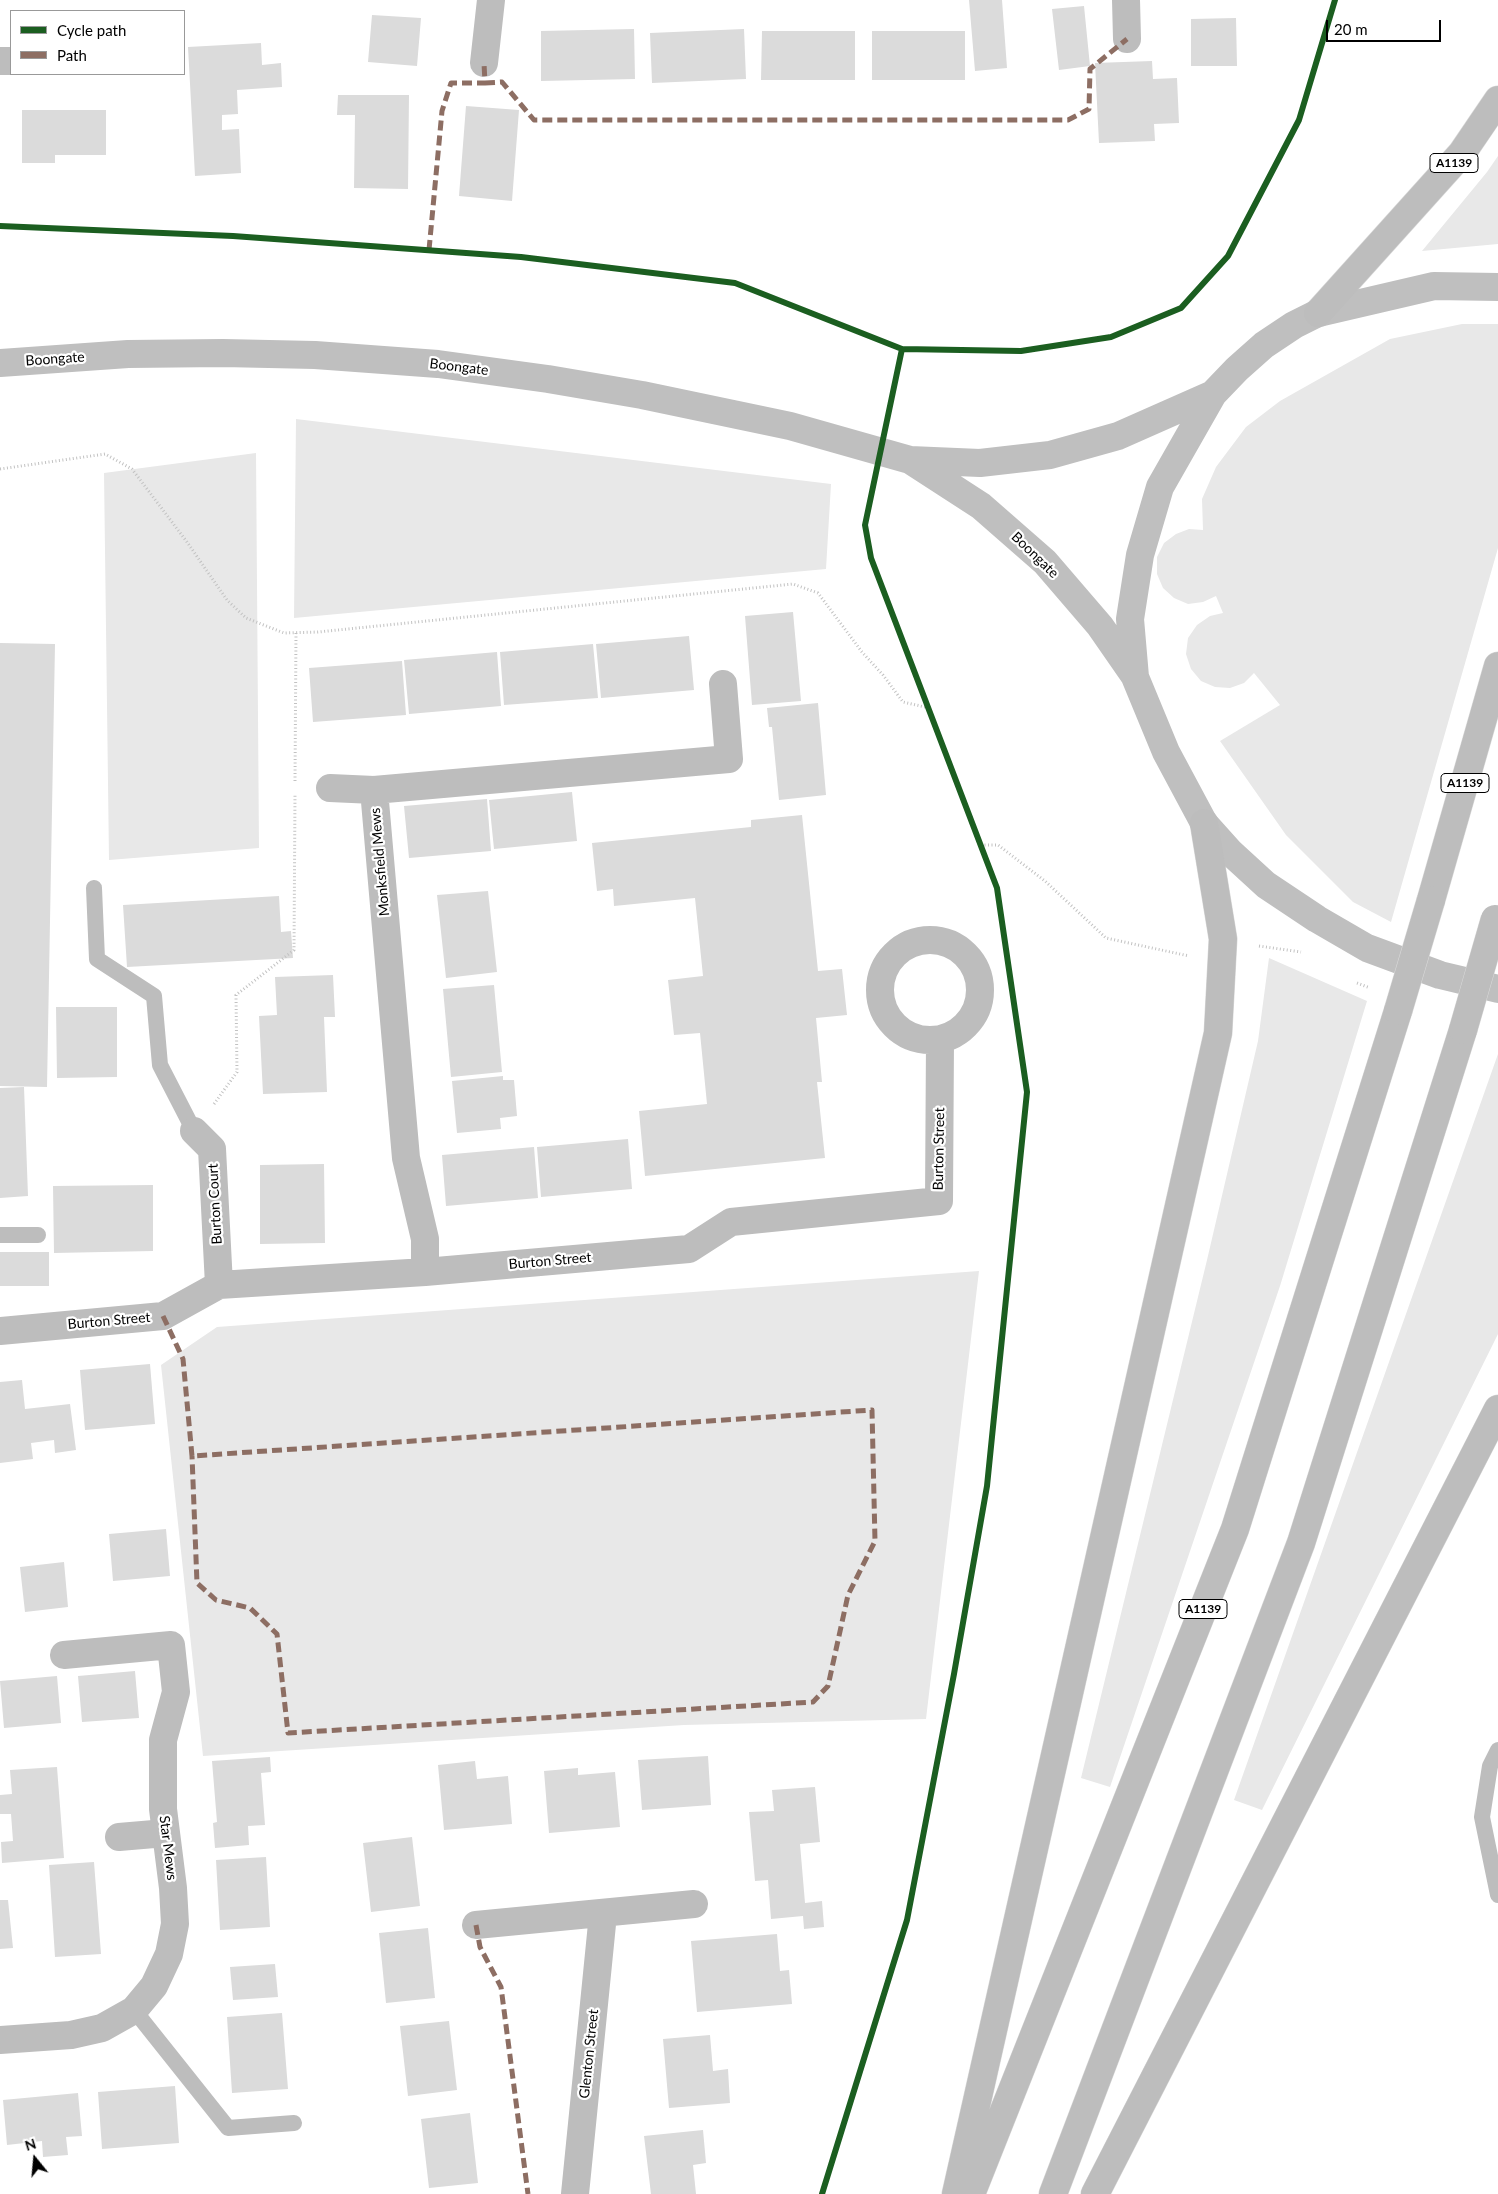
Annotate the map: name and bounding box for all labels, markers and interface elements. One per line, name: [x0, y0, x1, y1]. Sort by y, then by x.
legend: [10, 10, 185, 75]
scale bar: [1328, 10, 1443, 42]
text: 20 m: [1334, 20, 1368, 38]
text: Cycle path: [57, 21, 126, 39]
text: Path: [57, 46, 87, 64]
road number: A1139: [1430, 154, 1478, 172]
street label: Boongate: [25, 349, 85, 369]
street label: Boongate: [429, 355, 489, 379]
street label: Boongate: [1008, 528, 1062, 582]
road number: A1139: [1441, 774, 1489, 792]
street label: Monksfield Mews: [367, 807, 393, 917]
street label: Burton Street: [930, 1107, 948, 1191]
street label: Burton Court: [204, 1163, 226, 1245]
street label: Burton Street: [508, 1249, 592, 1273]
street label: Burton Street: [67, 1309, 151, 1333]
road number: A1139: [1179, 1600, 1227, 1618]
street label: Star Mews: [156, 1815, 180, 1881]
street label: Glenton Street: [576, 2008, 602, 2100]
north arrow: [10, 2134, 60, 2184]
text: N: [23, 2134, 38, 2154]

